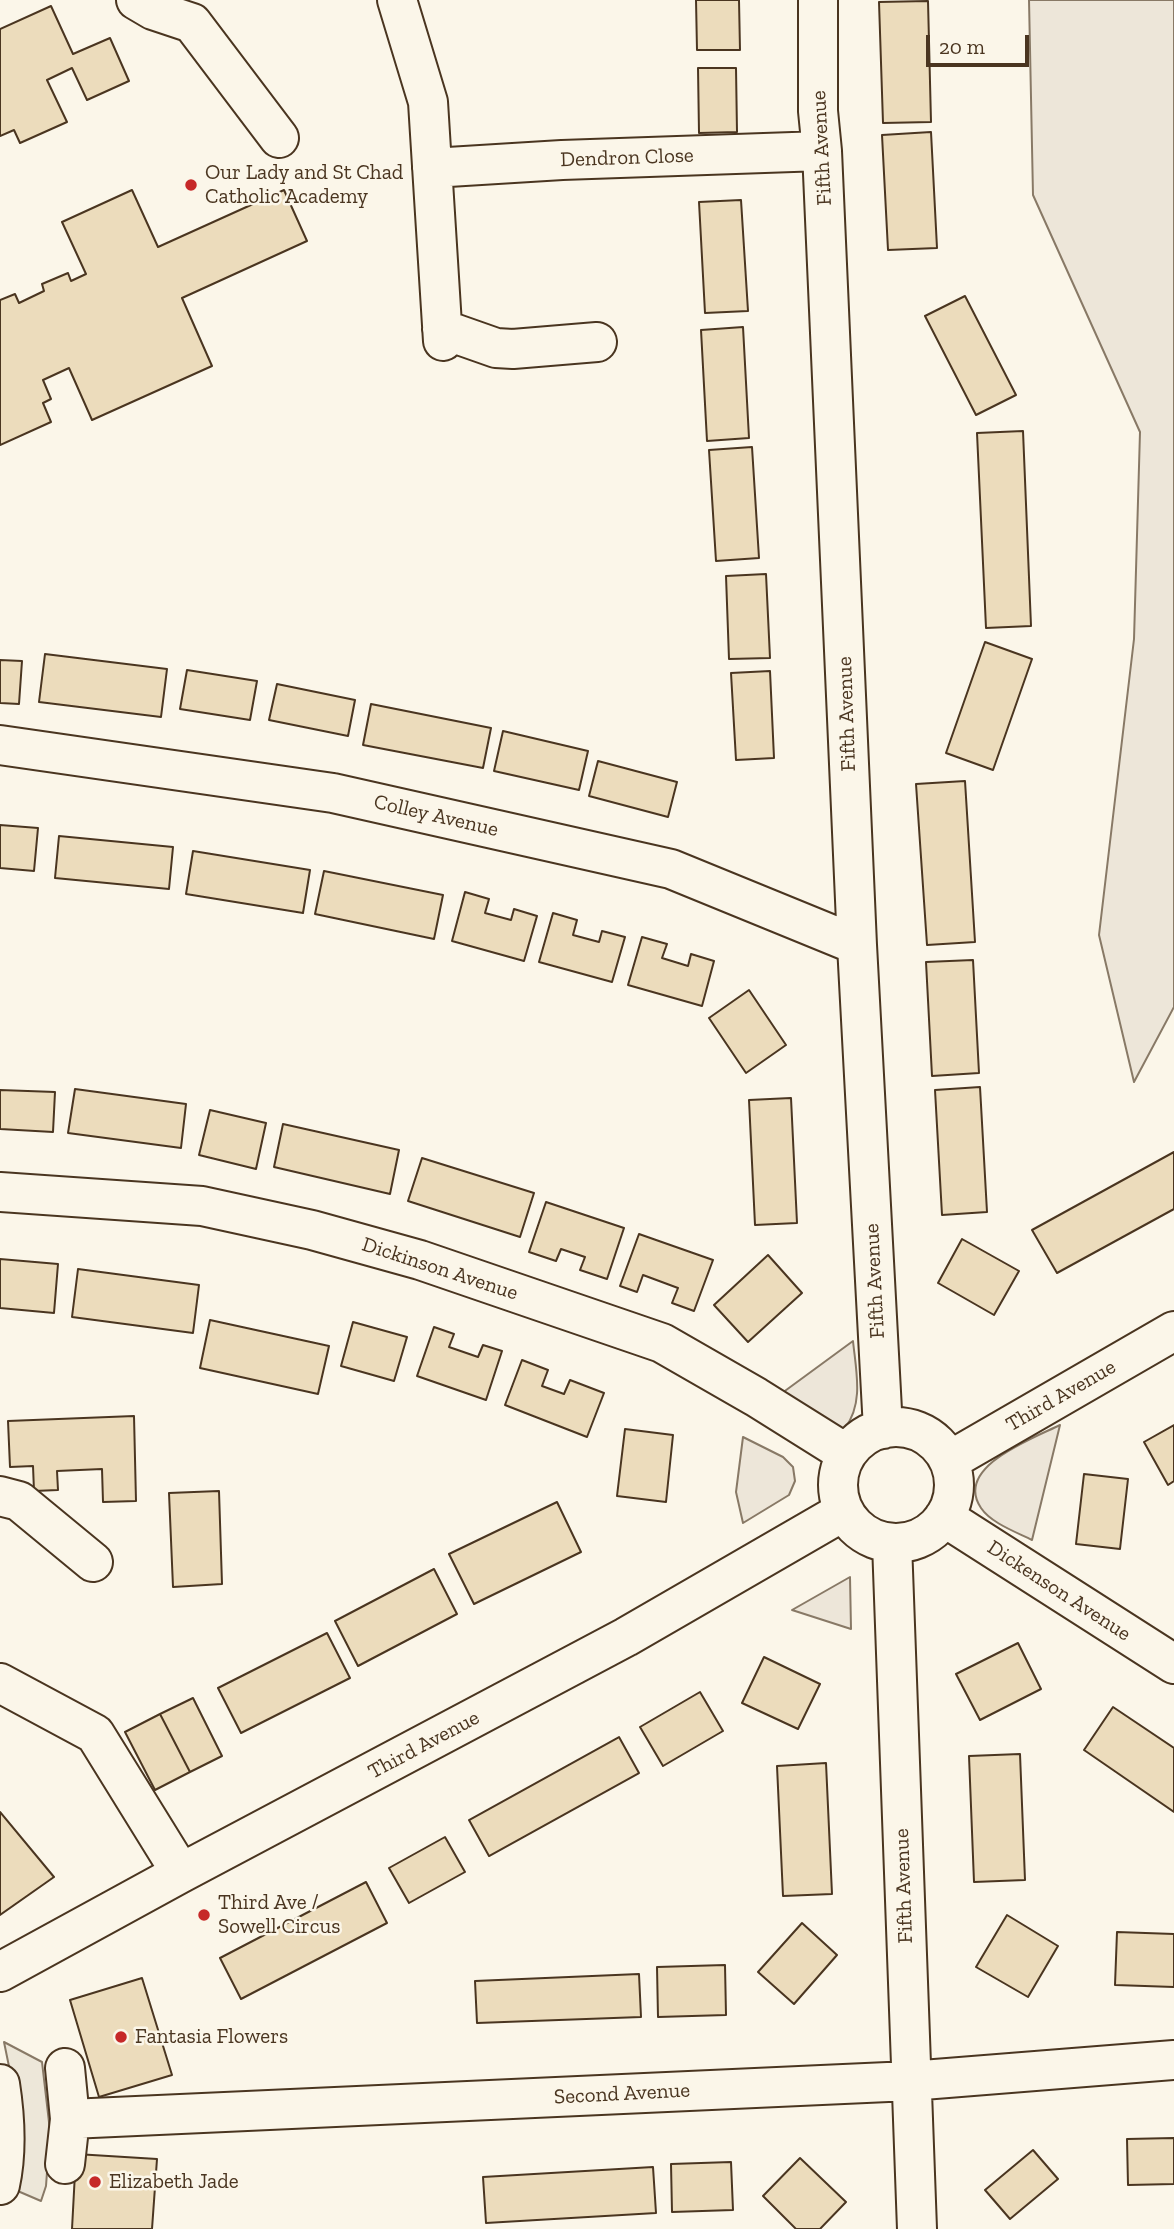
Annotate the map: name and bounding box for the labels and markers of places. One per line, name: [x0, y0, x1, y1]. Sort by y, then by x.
place label: Our Lady and St Chad Catholic Academy: [205, 160, 403, 210]
marker: Our Lady and St Chad Catholic Academy: [183, 177, 199, 193]
place label: Third Ave / Sowell Circus: [218, 1890, 340, 1940]
marker: Third Ave / Sowell Circus: [196, 1907, 212, 1923]
place label: Fantasia Flowers: [135, 2024, 288, 2050]
marker: Fantasia Flowers: [113, 2029, 129, 2045]
place label: Elizabeth Jade: [109, 2169, 239, 2195]
marker: Elizabeth Jade: [87, 2174, 103, 2190]

